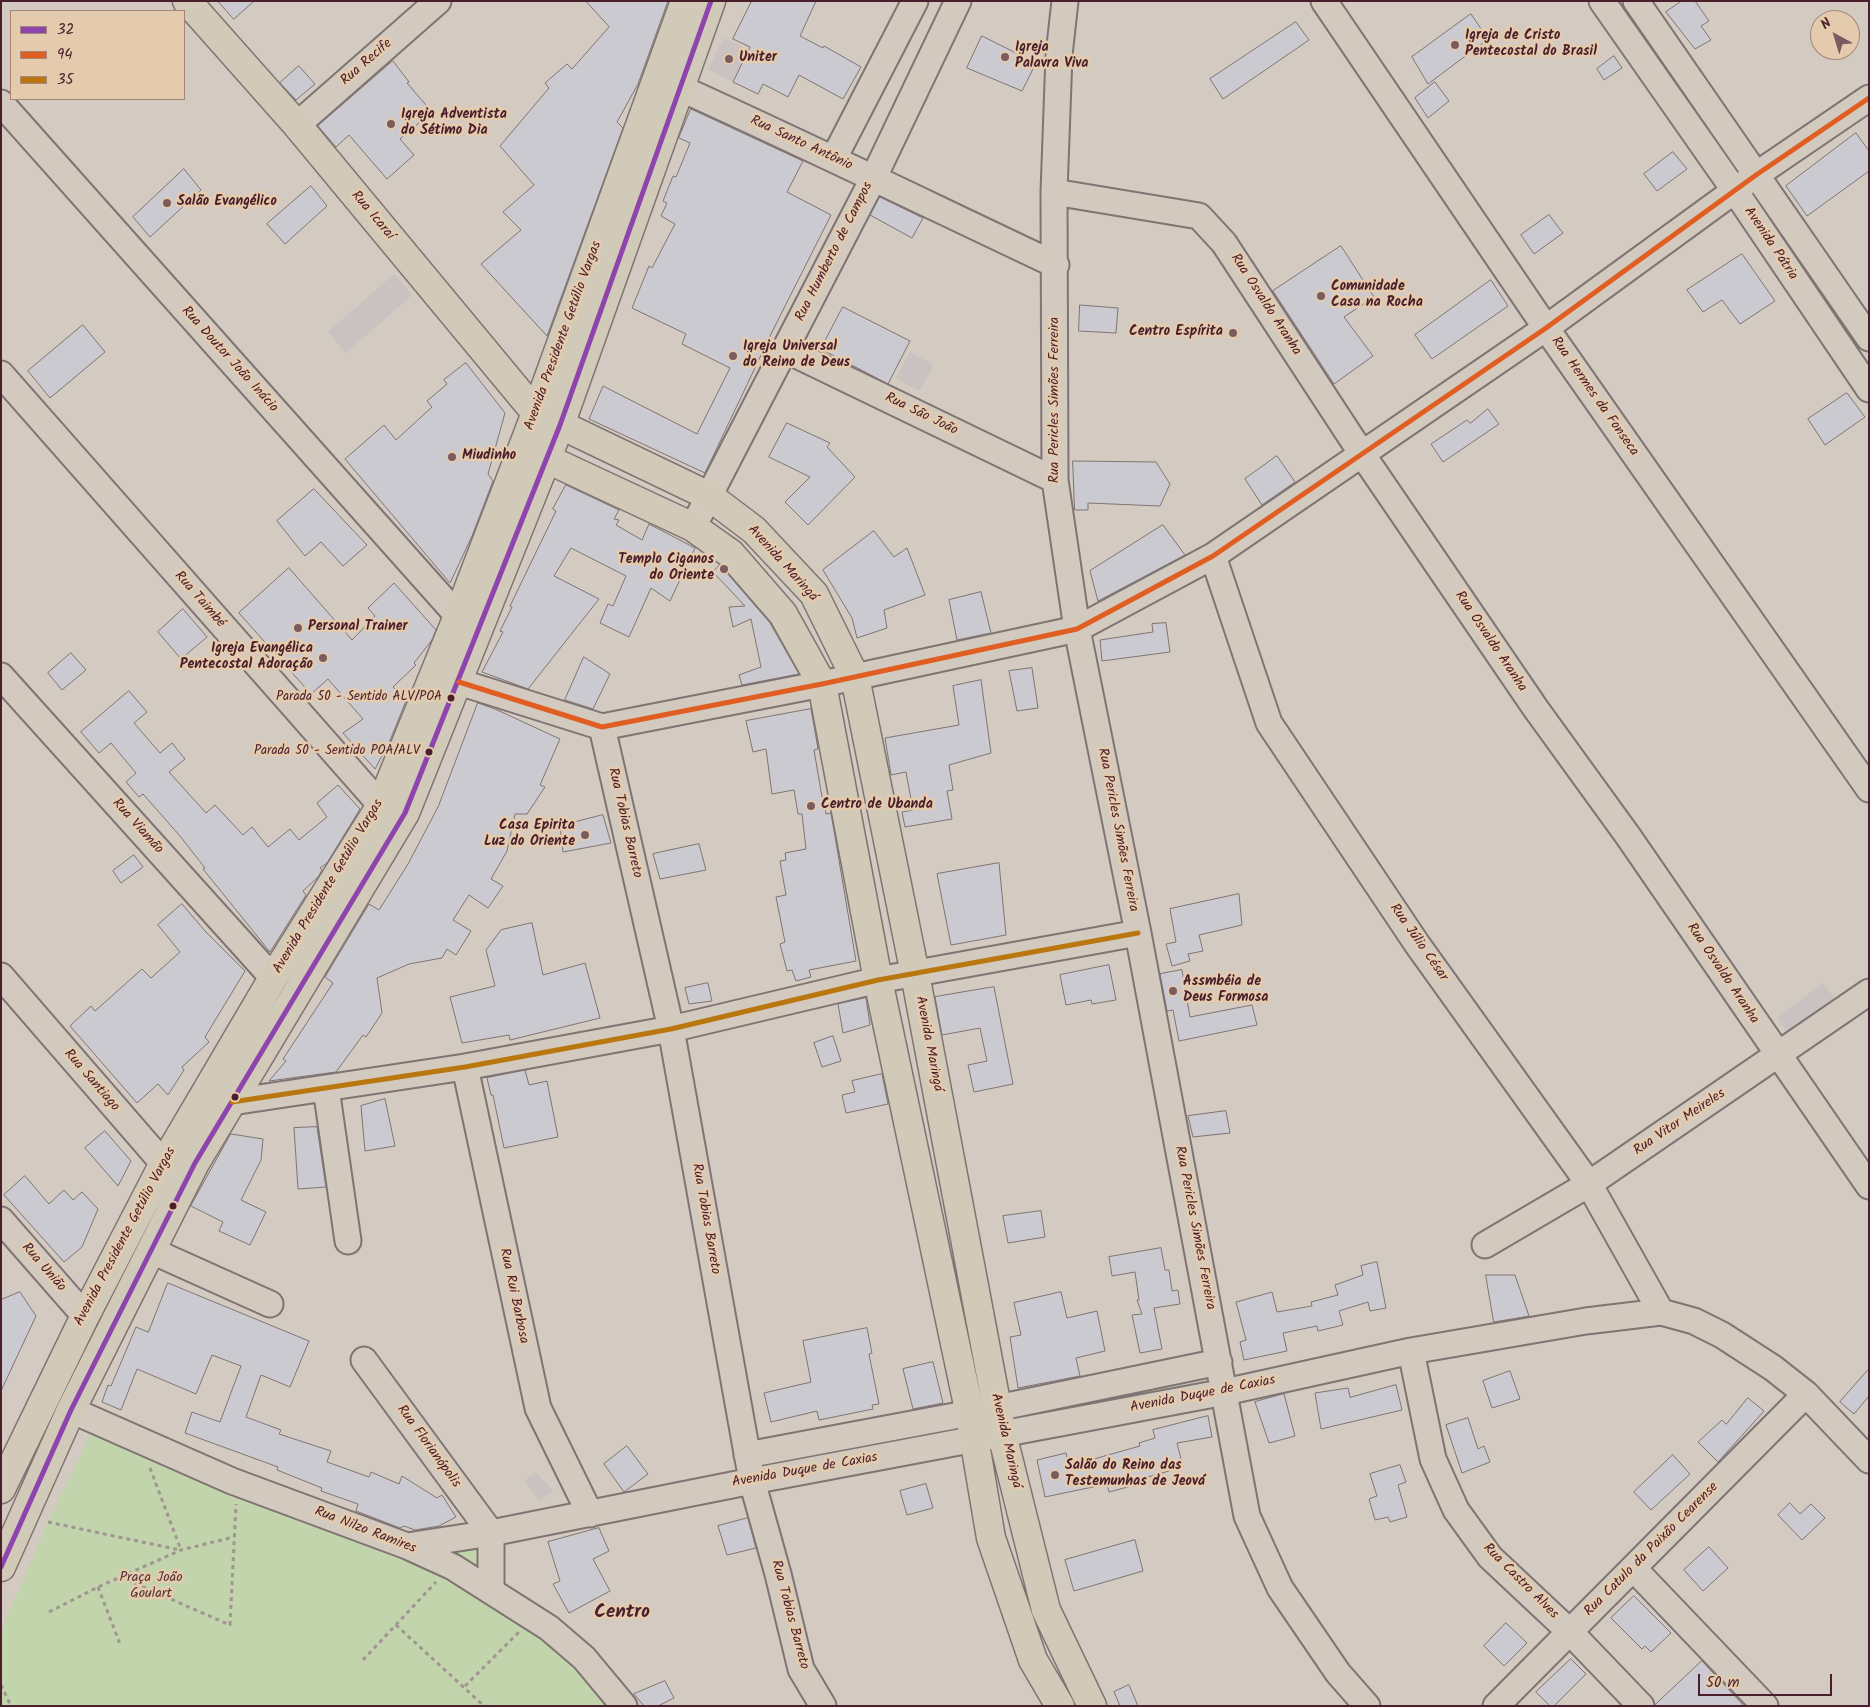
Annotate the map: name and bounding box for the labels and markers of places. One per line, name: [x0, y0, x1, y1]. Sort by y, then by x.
place label: Igreja de Cristo Pentecostal do Brasil: [1465, 29, 1597, 62]
marker: Igreja de Cristo Pentecostal do Brasil: [1449, 39, 1461, 51]
place label: Igreja Palavra Viva: [1015, 41, 1088, 74]
place label: Uniter: [739, 51, 777, 67]
marker: Igreja Palavra Viva: [999, 51, 1011, 63]
marker: Uniter: [723, 53, 735, 65]
place label: Igreja Adventista do Sétimo Dia: [401, 108, 507, 140]
marker: Igreja Adventista do Sétimo Dia: [385, 118, 397, 130]
place label: Salão Evangélico: [177, 195, 277, 211]
marker: Salão Evangélico: [161, 197, 173, 209]
place label: Comunidade Casa na Rocha: [1331, 280, 1423, 312]
marker: Comunidade Casa na Rocha: [1315, 290, 1327, 302]
place label: Centro Espírita: [1129, 325, 1223, 341]
marker: Centro Espírita: [1227, 327, 1239, 339]
place label: Igreja Universal do Reino de Deus: [743, 340, 850, 372]
marker: Igreja Universal do Reino de Deus: [727, 350, 739, 362]
place label: Miudinho: [462, 449, 516, 465]
marker: Miudinho: [446, 451, 458, 463]
place label: Templo Ciganos do Oriente: [618, 553, 714, 586]
marker: Templo Ciganos do Oriente: [718, 563, 730, 575]
place label: Personal Trainer: [308, 620, 408, 636]
marker: Personal Trainer: [292, 622, 304, 634]
place label: Igreja Evangélica Pentecostal Adoração: [180, 642, 313, 674]
marker: Igreja Evangélica Pentecostal Adoração: [317, 652, 329, 664]
place label: Parada 50 - Sentido ALV/POA: [276, 690, 442, 706]
marker: Parada 50 - Sentido ALV/POA: [446, 693, 456, 703]
place label: Parada 50 - Sentido POA/ALV: [254, 744, 420, 760]
marker: Parada 50 - Sentido POA/ALV: [424, 747, 434, 757]
place label: Centro de Ubanda: [821, 798, 933, 814]
marker: Centro de Ubanda: [805, 800, 817, 812]
place label: Casa Epirita Luz do Oriente: [484, 819, 575, 852]
marker: Casa Epirita Luz do Oriente: [579, 829, 591, 841]
place label: Assmbéia de Deus Formosa: [1183, 975, 1268, 1008]
marker: Assmbéia de Deus Formosa: [1167, 985, 1179, 997]
unlabelled marker: [230, 1092, 240, 1102]
unlabelled marker: [168, 1201, 178, 1211]
place label: Salão do Reino das Testemunhas de Jeová: [1065, 1459, 1205, 1491]
marker: Salão do Reino das Testemunhas de Jeová: [1049, 1469, 1061, 1481]

